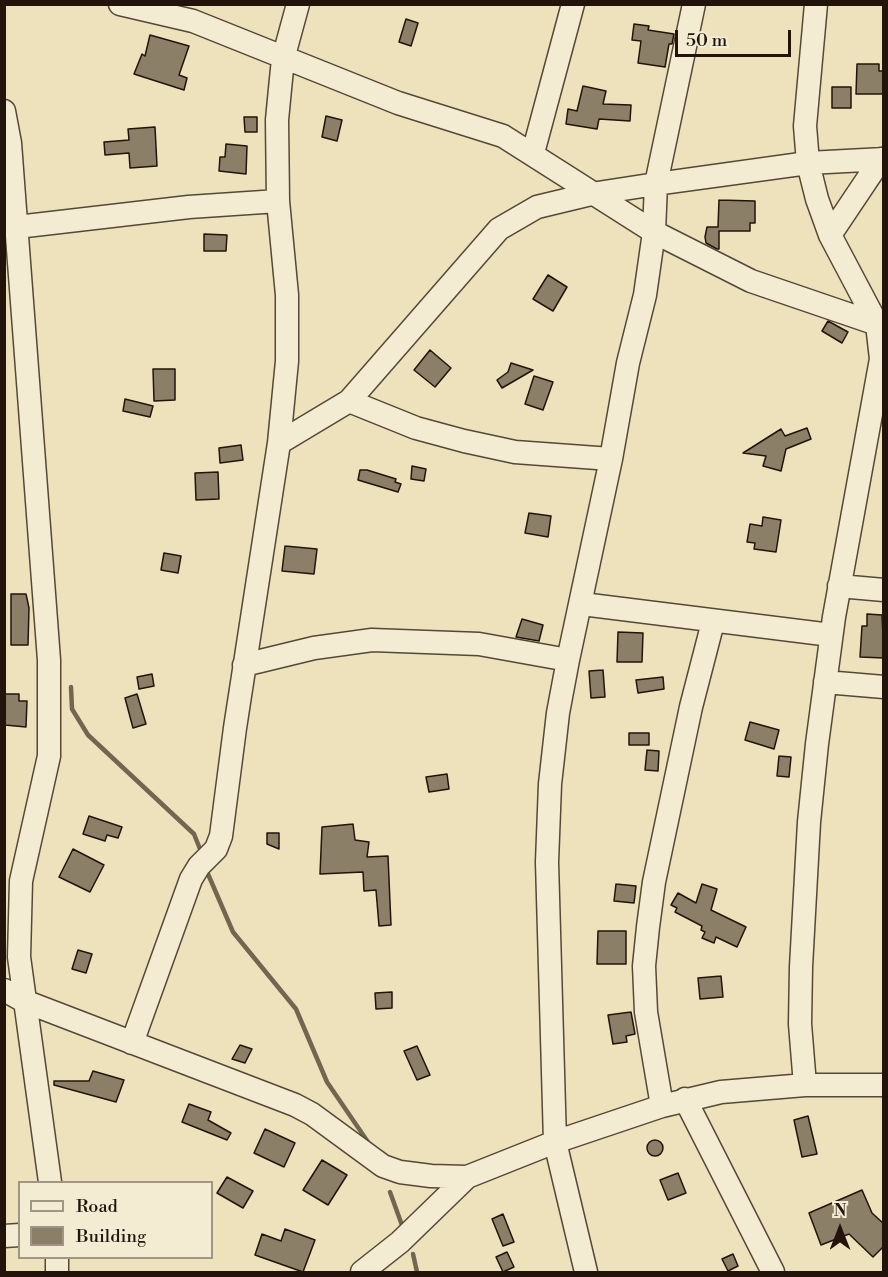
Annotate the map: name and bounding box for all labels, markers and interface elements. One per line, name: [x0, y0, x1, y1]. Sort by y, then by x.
scale bar: [678, 18, 794, 56]
text: 50 m: [686, 29, 727, 52]
legend: [18, 1181, 213, 1259]
text: Road: [76, 1195, 118, 1218]
north arrow: [810, 1199, 870, 1259]
text: N: [834, 1201, 846, 1221]
text: Building: [76, 1225, 146, 1248]

